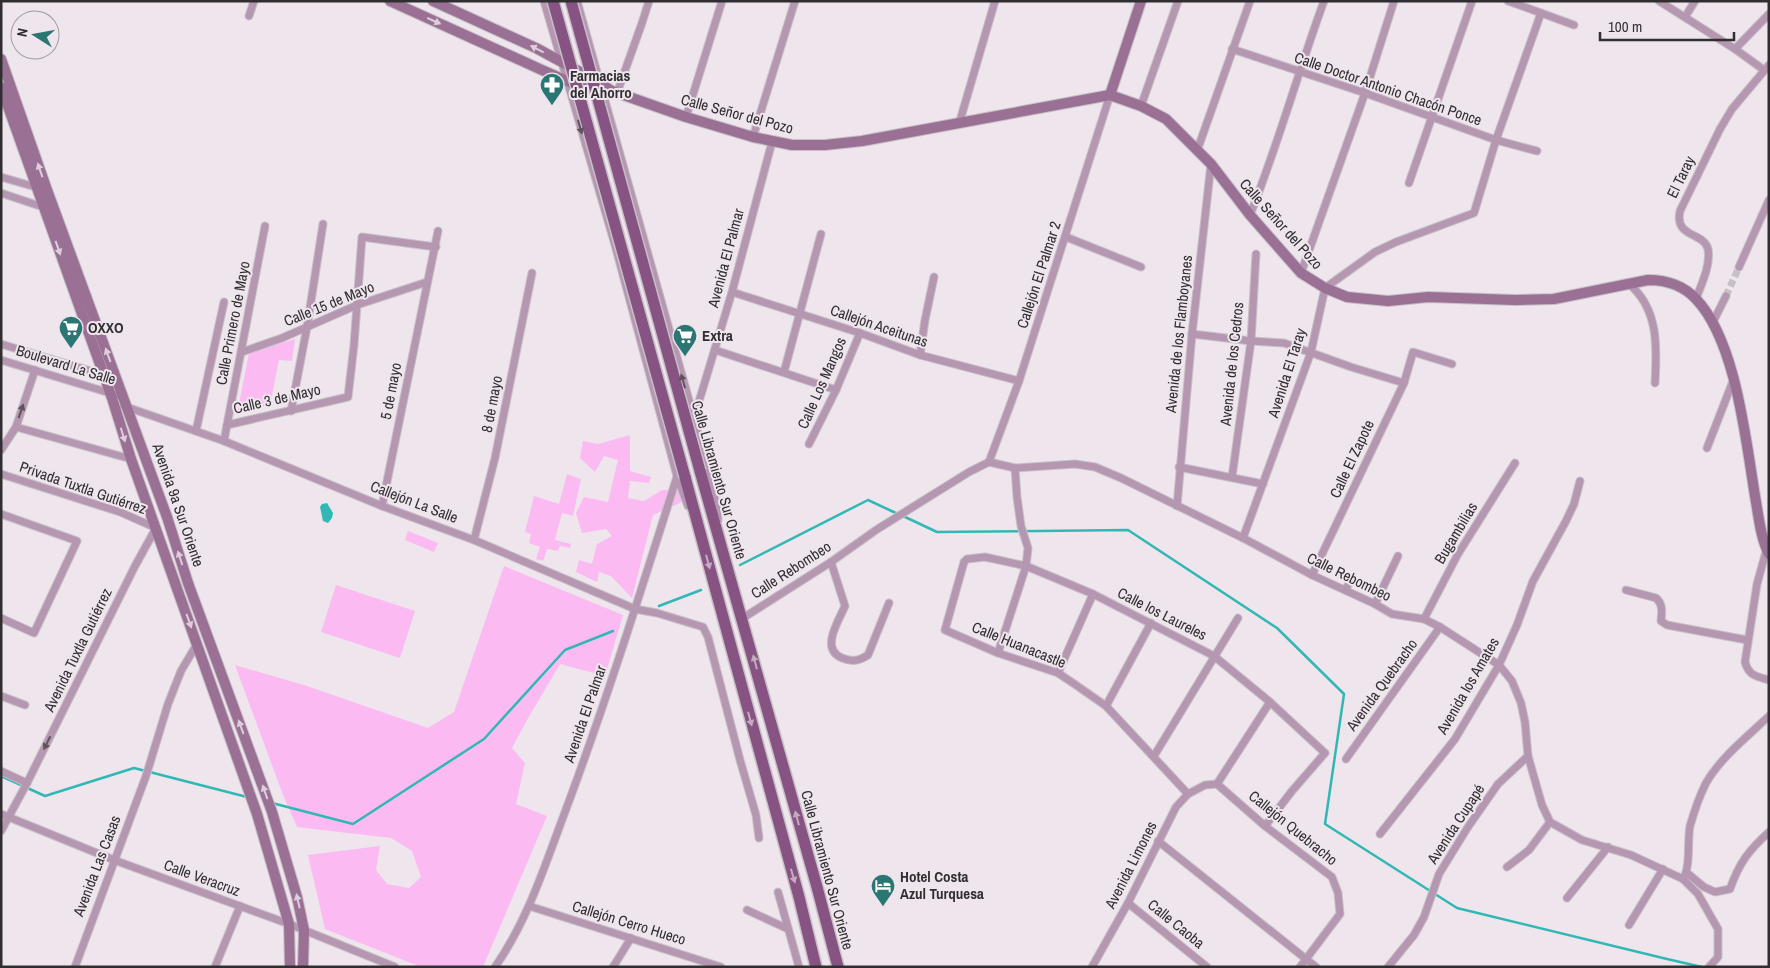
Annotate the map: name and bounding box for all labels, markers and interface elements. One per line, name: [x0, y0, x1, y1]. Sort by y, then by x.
north arrow: [10, 10, 60, 60]
scale bar: [1600, 10, 1734, 42]
text: 100 m: [1608, 16, 1642, 37]
one-way arrow: [427, 18, 441, 26]
text: N: [13, 27, 32, 38]
one-way arrow: [530, 45, 544, 53]
street label: Calle Doctor Antonio Chacón Ponce: [1292, 47, 1485, 131]
place label: Farmacias del Ahorro: [570, 65, 632, 103]
pharmacy icon: Farmacias del Ahorro: [539, 72, 565, 106]
street label: Calle Señor del Pozo: [679, 88, 796, 139]
one-way arrow: [576, 120, 584, 135]
street label: El Taray: [1661, 151, 1700, 201]
one-way arrow: [36, 162, 43, 177]
street label: Calle Señor del Pozo: [1235, 174, 1328, 274]
street label: Avenida El Palmar: [702, 206, 749, 311]
street label: Callejón El Palmar 2: [1011, 218, 1066, 331]
one-way arrow: [55, 241, 62, 256]
street label: Avenida de los Flamboyanes: [1160, 254, 1197, 415]
street label: Calle Primero de Mayo: [210, 259, 255, 387]
street label: Calle 15 de Mayo: [281, 276, 377, 331]
street label: Callejón Aceitunas: [828, 299, 931, 352]
street label: Avenida de los Cedros: [1214, 301, 1248, 428]
supermarket icon: OXXO: [58, 315, 84, 349]
place label: OXXO: [88, 317, 124, 338]
supermarket icon: Extra: [672, 323, 698, 357]
place label: Extra: [702, 325, 733, 346]
street label: Avenida El Taray: [1262, 325, 1311, 421]
street label: Calle Los Mangos: [792, 334, 851, 432]
street label: Boulevard La Salle: [14, 339, 119, 390]
one-way arrow: [104, 347, 112, 362]
street label: 5 de mayo: [375, 361, 406, 421]
one-way arrow: [679, 373, 687, 388]
street label: 8 de mayo: [476, 374, 507, 434]
street label: Calle 3 de Mayo: [231, 378, 323, 419]
street label: Calle Libramiento Sur Oriente: [687, 398, 752, 562]
one-way arrow: [18, 404, 25, 419]
street label: Calle El Zapote: [1324, 416, 1379, 501]
one-way arrow: [120, 427, 128, 442]
street label: Avenida 9a Sur Oriente: [147, 439, 209, 569]
street label: Privada Tuxtla Gutiérrez: [17, 456, 149, 519]
street label: Callejón La Salle: [367, 475, 461, 528]
street label: Bugambilias: [1429, 498, 1482, 567]
street label: Calle Rebombeo: [747, 536, 835, 603]
street label: Calle Rebombeo: [1303, 547, 1395, 606]
one-way arrow: [176, 550, 183, 565]
one-way arrow: [704, 554, 712, 570]
street label: Calle los Laureles: [1114, 582, 1211, 645]
street label: Avenida Tuxtla Gutiérrez: [38, 584, 117, 716]
one-way arrow: [185, 614, 193, 629]
street label: Calle Huanacastle: [969, 616, 1070, 673]
street label: Avenida Quebracho: [1340, 634, 1422, 736]
street label: Avenida los Amates: [1431, 634, 1504, 739]
one-way arrow: [750, 654, 758, 669]
street label: Avenida El Palmar: [558, 662, 611, 766]
one-way arrow: [746, 711, 754, 726]
one-way arrow: [237, 719, 245, 734]
one-way arrow: [43, 736, 51, 751]
street label: Avenida Cupapé: [1421, 780, 1489, 869]
one-way arrow: [261, 785, 268, 800]
street label: Callejón Quebracho: [1244, 785, 1342, 870]
street label: Calle Libramiento Sur Oriente: [796, 788, 859, 952]
one-way arrow: [793, 811, 801, 826]
street label: Avenida Las Casas: [67, 812, 125, 920]
street label: Avenida Limones: [1099, 817, 1162, 913]
street label: Calle Veracruz: [161, 854, 243, 901]
place label: Hotel Costa Azul Turquesa: [900, 866, 984, 904]
one-way arrow: [789, 868, 797, 883]
hotel icon: Hotel Costa Azul Turquesa: [870, 873, 896, 907]
one-way arrow: [294, 894, 302, 909]
street label: Calle Caoba: [1143, 894, 1209, 953]
street label: Callejón Cerro Hueco: [570, 895, 689, 950]

